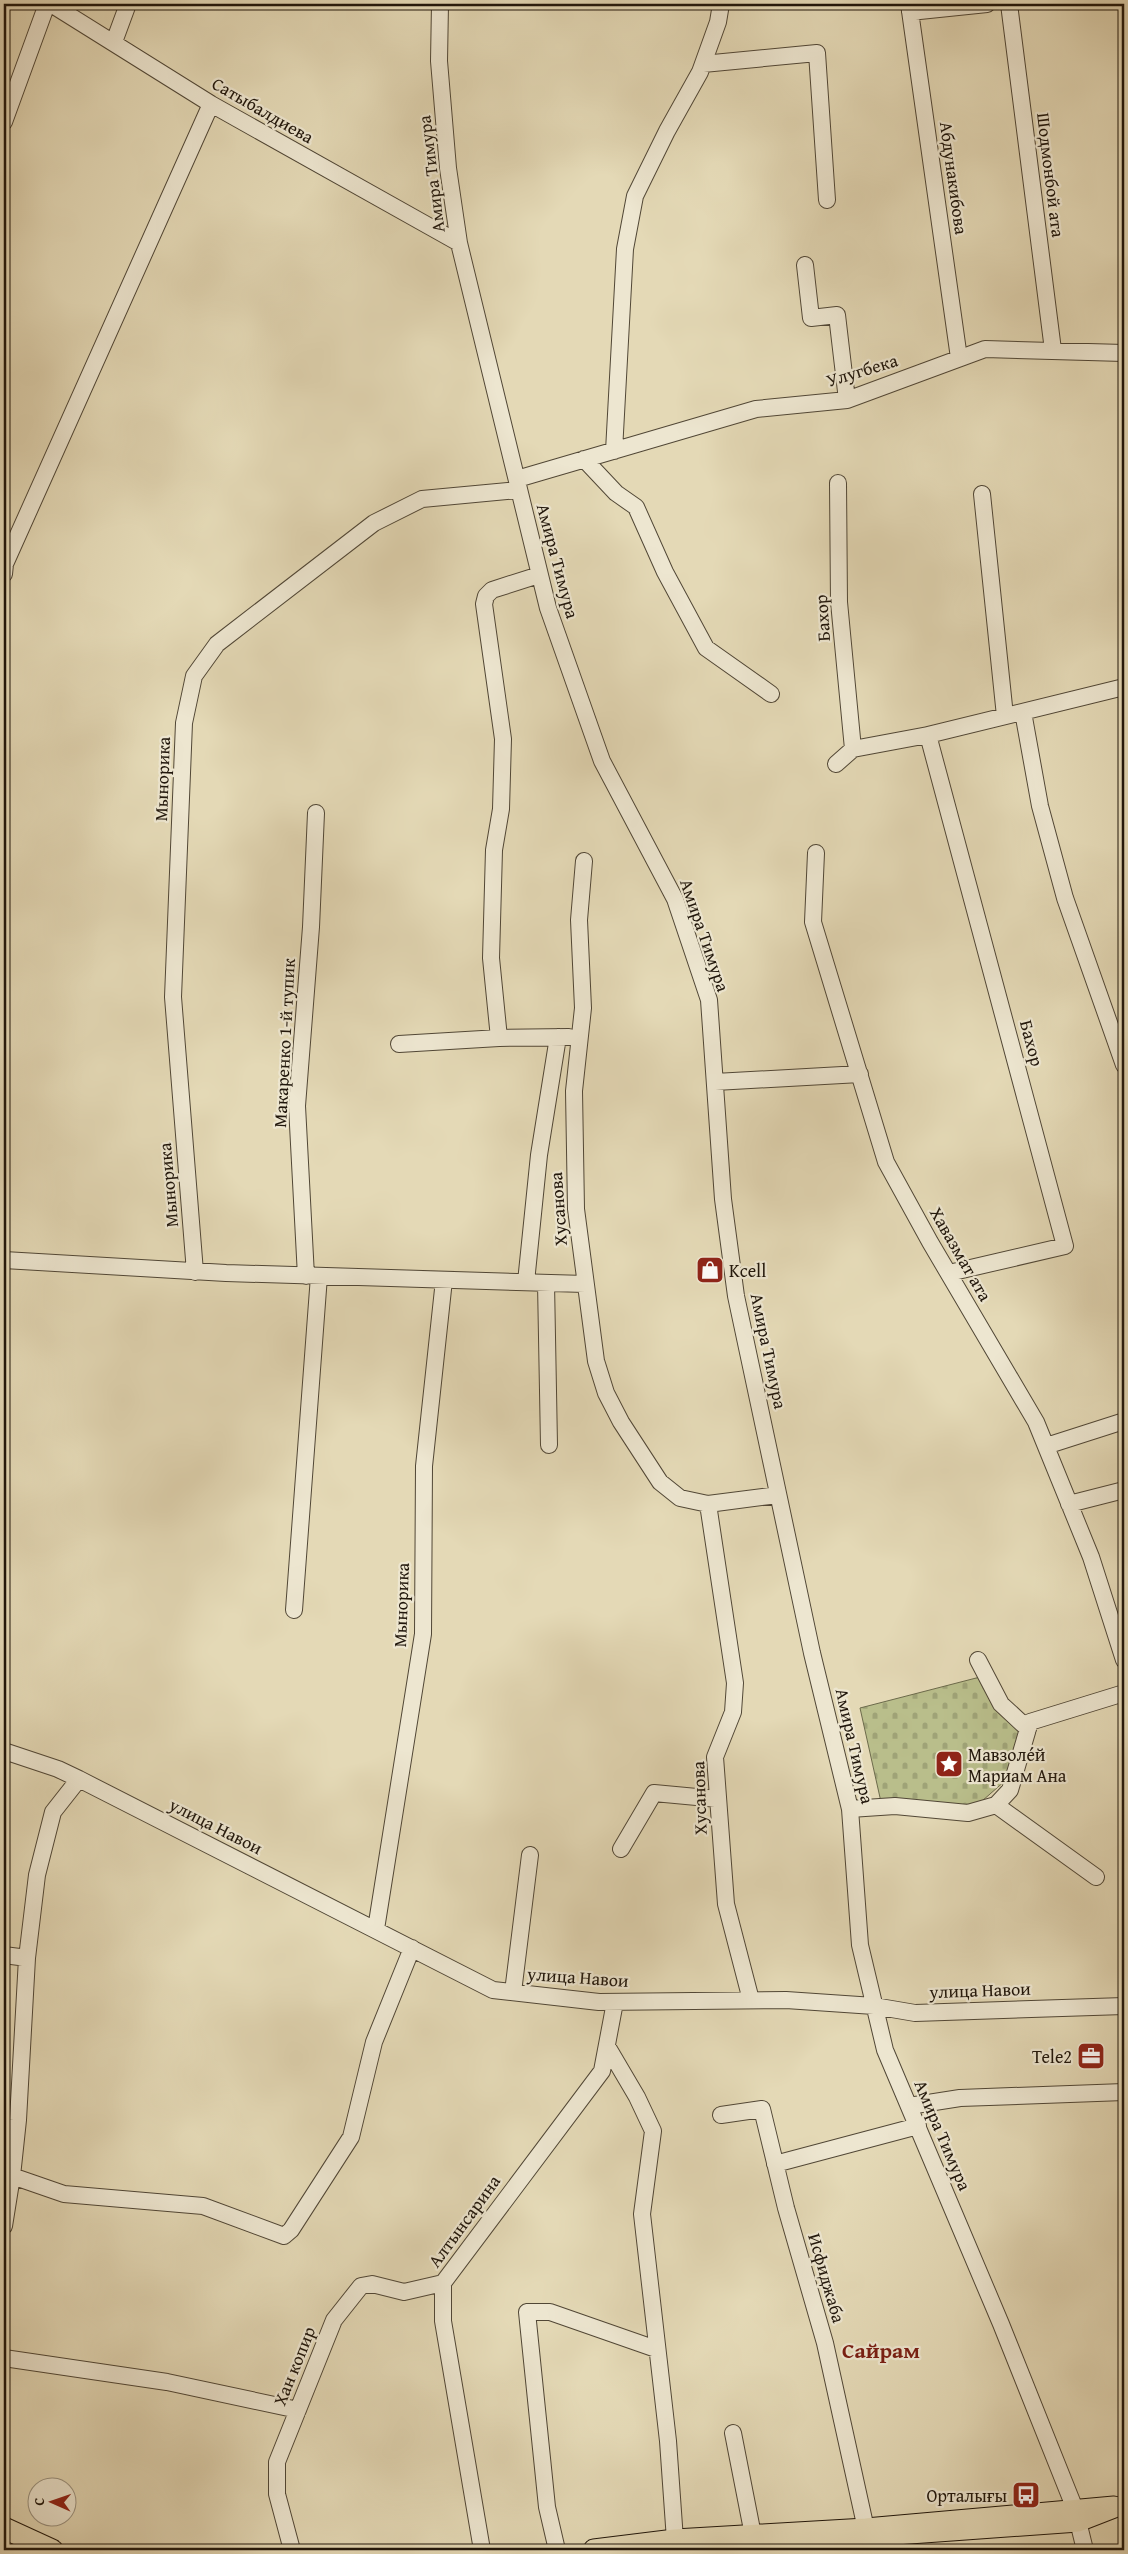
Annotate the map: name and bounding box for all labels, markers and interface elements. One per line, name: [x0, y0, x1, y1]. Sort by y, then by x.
street label: Сатыбалдиева: [207, 70, 319, 150]
street label: Шодмонбой ата: [1030, 111, 1072, 239]
street label: Амира Тимура: [410, 113, 452, 234]
street label: Абдунакибова: [933, 120, 975, 237]
street label: Улугбека: [823, 346, 901, 394]
street label: Амира Тимура: [530, 501, 586, 622]
street label: Бахор: [807, 593, 837, 642]
street label: Мынорика: [147, 736, 177, 822]
street label: Амира Тимура: [673, 875, 737, 996]
street label: Макаренко 1-й тупик: [266, 957, 302, 1128]
street label: Бахор: [1013, 1017, 1051, 1069]
street label: Мынорика: [151, 1141, 185, 1228]
street label: Хусанова: [542, 1171, 574, 1247]
street label: Хавазмат ата: [923, 1202, 999, 1307]
shop icon: Kcell: [695, 1255, 725, 1285]
place label: Kcell: [729, 1257, 766, 1284]
street label: Амира Тимура: [744, 1291, 795, 1412]
street label: Мынорика: [386, 1562, 416, 1648]
street label: Амира Тимура: [829, 1686, 882, 1807]
place label: Мавзоле́й Мариам Ана: [968, 1741, 1067, 1789]
place icon: Мавзоле́й Мариам Ана: [934, 1749, 964, 1779]
street label: Хусанова: [684, 1760, 714, 1835]
street label: улица Навои: [164, 1790, 268, 1861]
street label: улица Навои: [525, 1960, 630, 1994]
street label: улица Навои: [928, 1975, 1032, 2005]
office icon: Tele2: [1076, 2041, 1106, 2071]
place label: Tele2: [1032, 2043, 1072, 2070]
street label: Амира Тимура: [908, 2075, 979, 2195]
street label: Алтынсарина: [421, 2169, 507, 2273]
street label: Исфиджаба: [801, 2230, 853, 2326]
street label: Хан копир: [266, 2322, 322, 2410]
district label: Сайрам: [842, 2334, 920, 2366]
north arrow: [28, 2476, 78, 2526]
bus stop icon: Орталығы: [1011, 2480, 1041, 2510]
place label: Орталығы: [926, 2482, 1007, 2509]
text: С: [29, 2497, 49, 2506]

